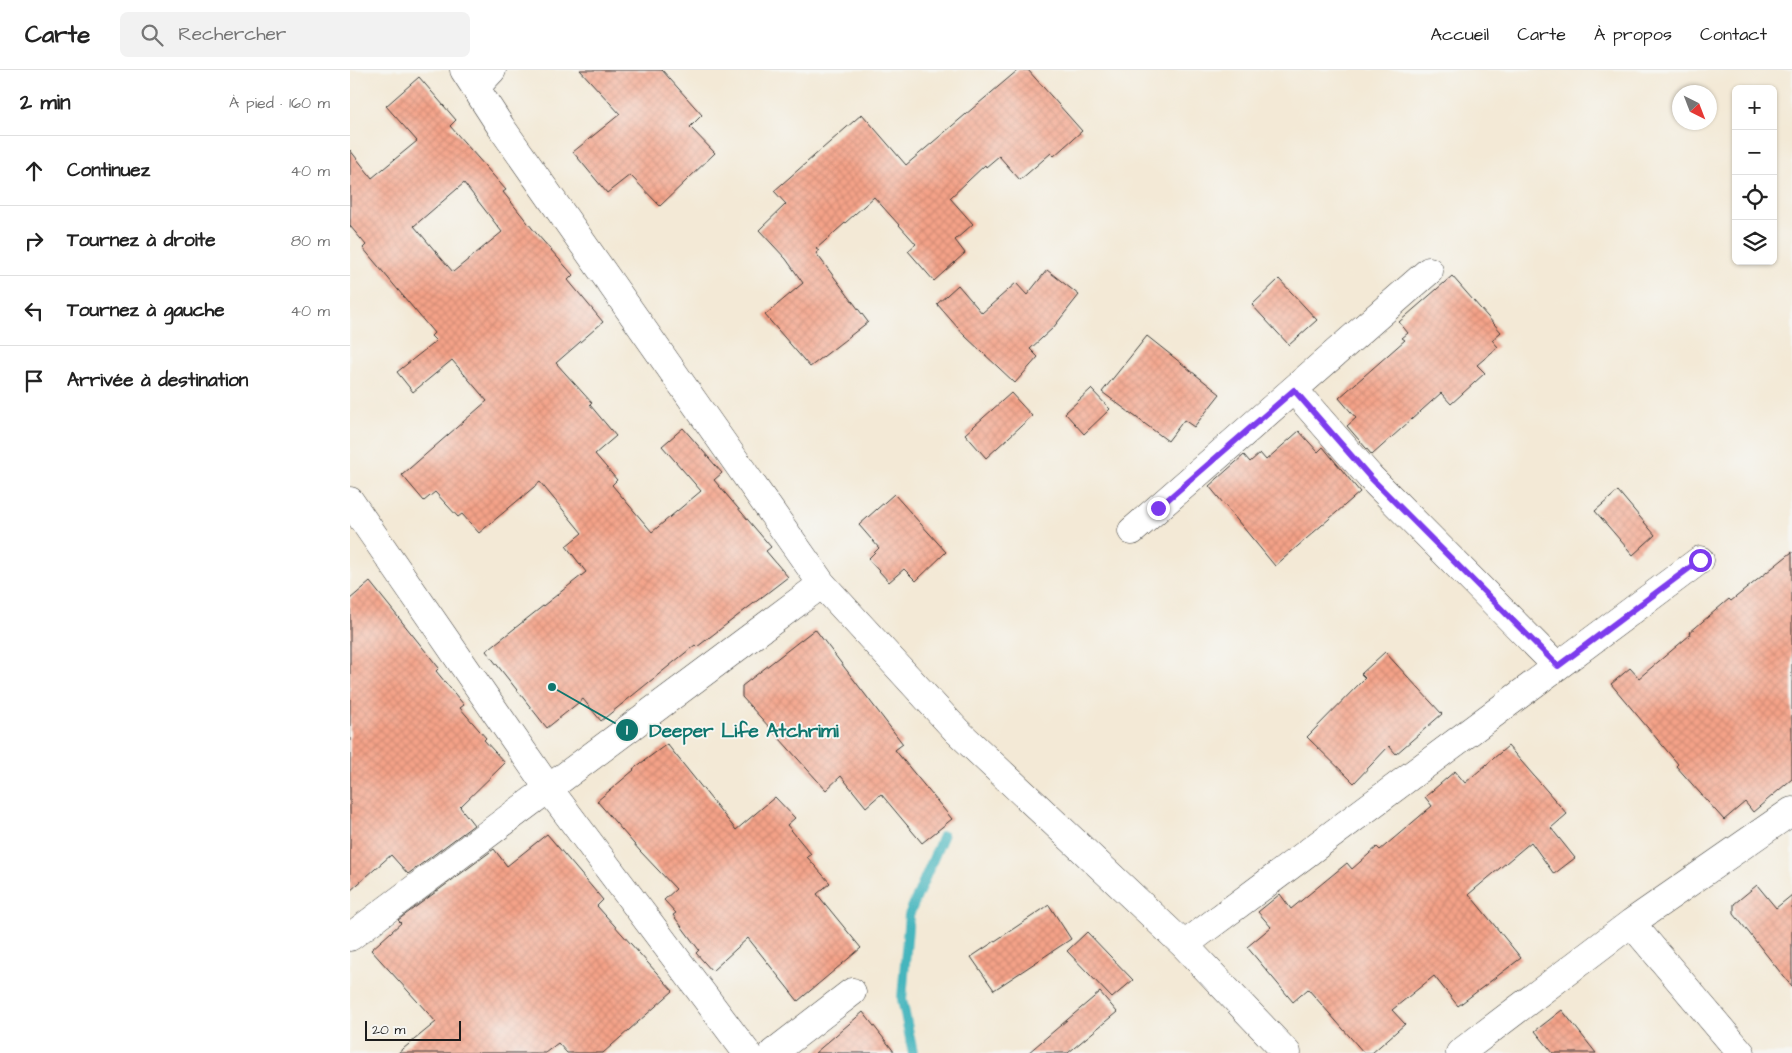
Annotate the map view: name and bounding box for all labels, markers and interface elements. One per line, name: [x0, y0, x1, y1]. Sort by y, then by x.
search box: [120, 12, 470, 57]
text: Carte: [25, 18, 90, 52]
icon: search: [138, 21, 166, 49]
text: Rechercher: [178, 21, 286, 48]
text: Accueil: [1430, 22, 1489, 47]
text: Carte: [1517, 22, 1566, 47]
text: À propos: [1594, 22, 1672, 47]
text: Contact: [1700, 22, 1767, 47]
north arrow: [1672, 85, 1717, 130]
map controls: [1732, 85, 1777, 265]
button: +: [1732, 85, 1777, 130]
text: 2 min: [20, 88, 70, 117]
text: À pied · 160 m: [229, 92, 330, 114]
button: −: [1732, 130, 1777, 175]
icon: ahead: [20, 157, 48, 185]
text: Continuez: [67, 157, 150, 184]
text: 40 m: [290, 160, 330, 182]
button: locate: [1732, 175, 1777, 220]
button: layers: [1732, 220, 1777, 265]
icon: right: [20, 227, 48, 255]
text: Tournez à droite: [67, 227, 215, 254]
text: 80 m: [291, 230, 330, 252]
icon: left: [20, 297, 48, 325]
text: Tournez à gauche: [67, 297, 225, 324]
text: 40 m: [290, 300, 330, 322]
icon: arrive: [20, 367, 48, 395]
text: Arrivée à destination: [67, 367, 248, 394]
route end: [1147, 497, 1170, 520]
route start: [1689, 549, 1712, 572]
callout: Deeper Life Atchrimi: [614, 713, 849, 747]
text: Deeper Life Atchrimi: [649, 718, 839, 745]
text: 1: [626, 720, 628, 741]
scale bar: [365, 1018, 461, 1041]
text: 20 m: [372, 1020, 405, 1040]

